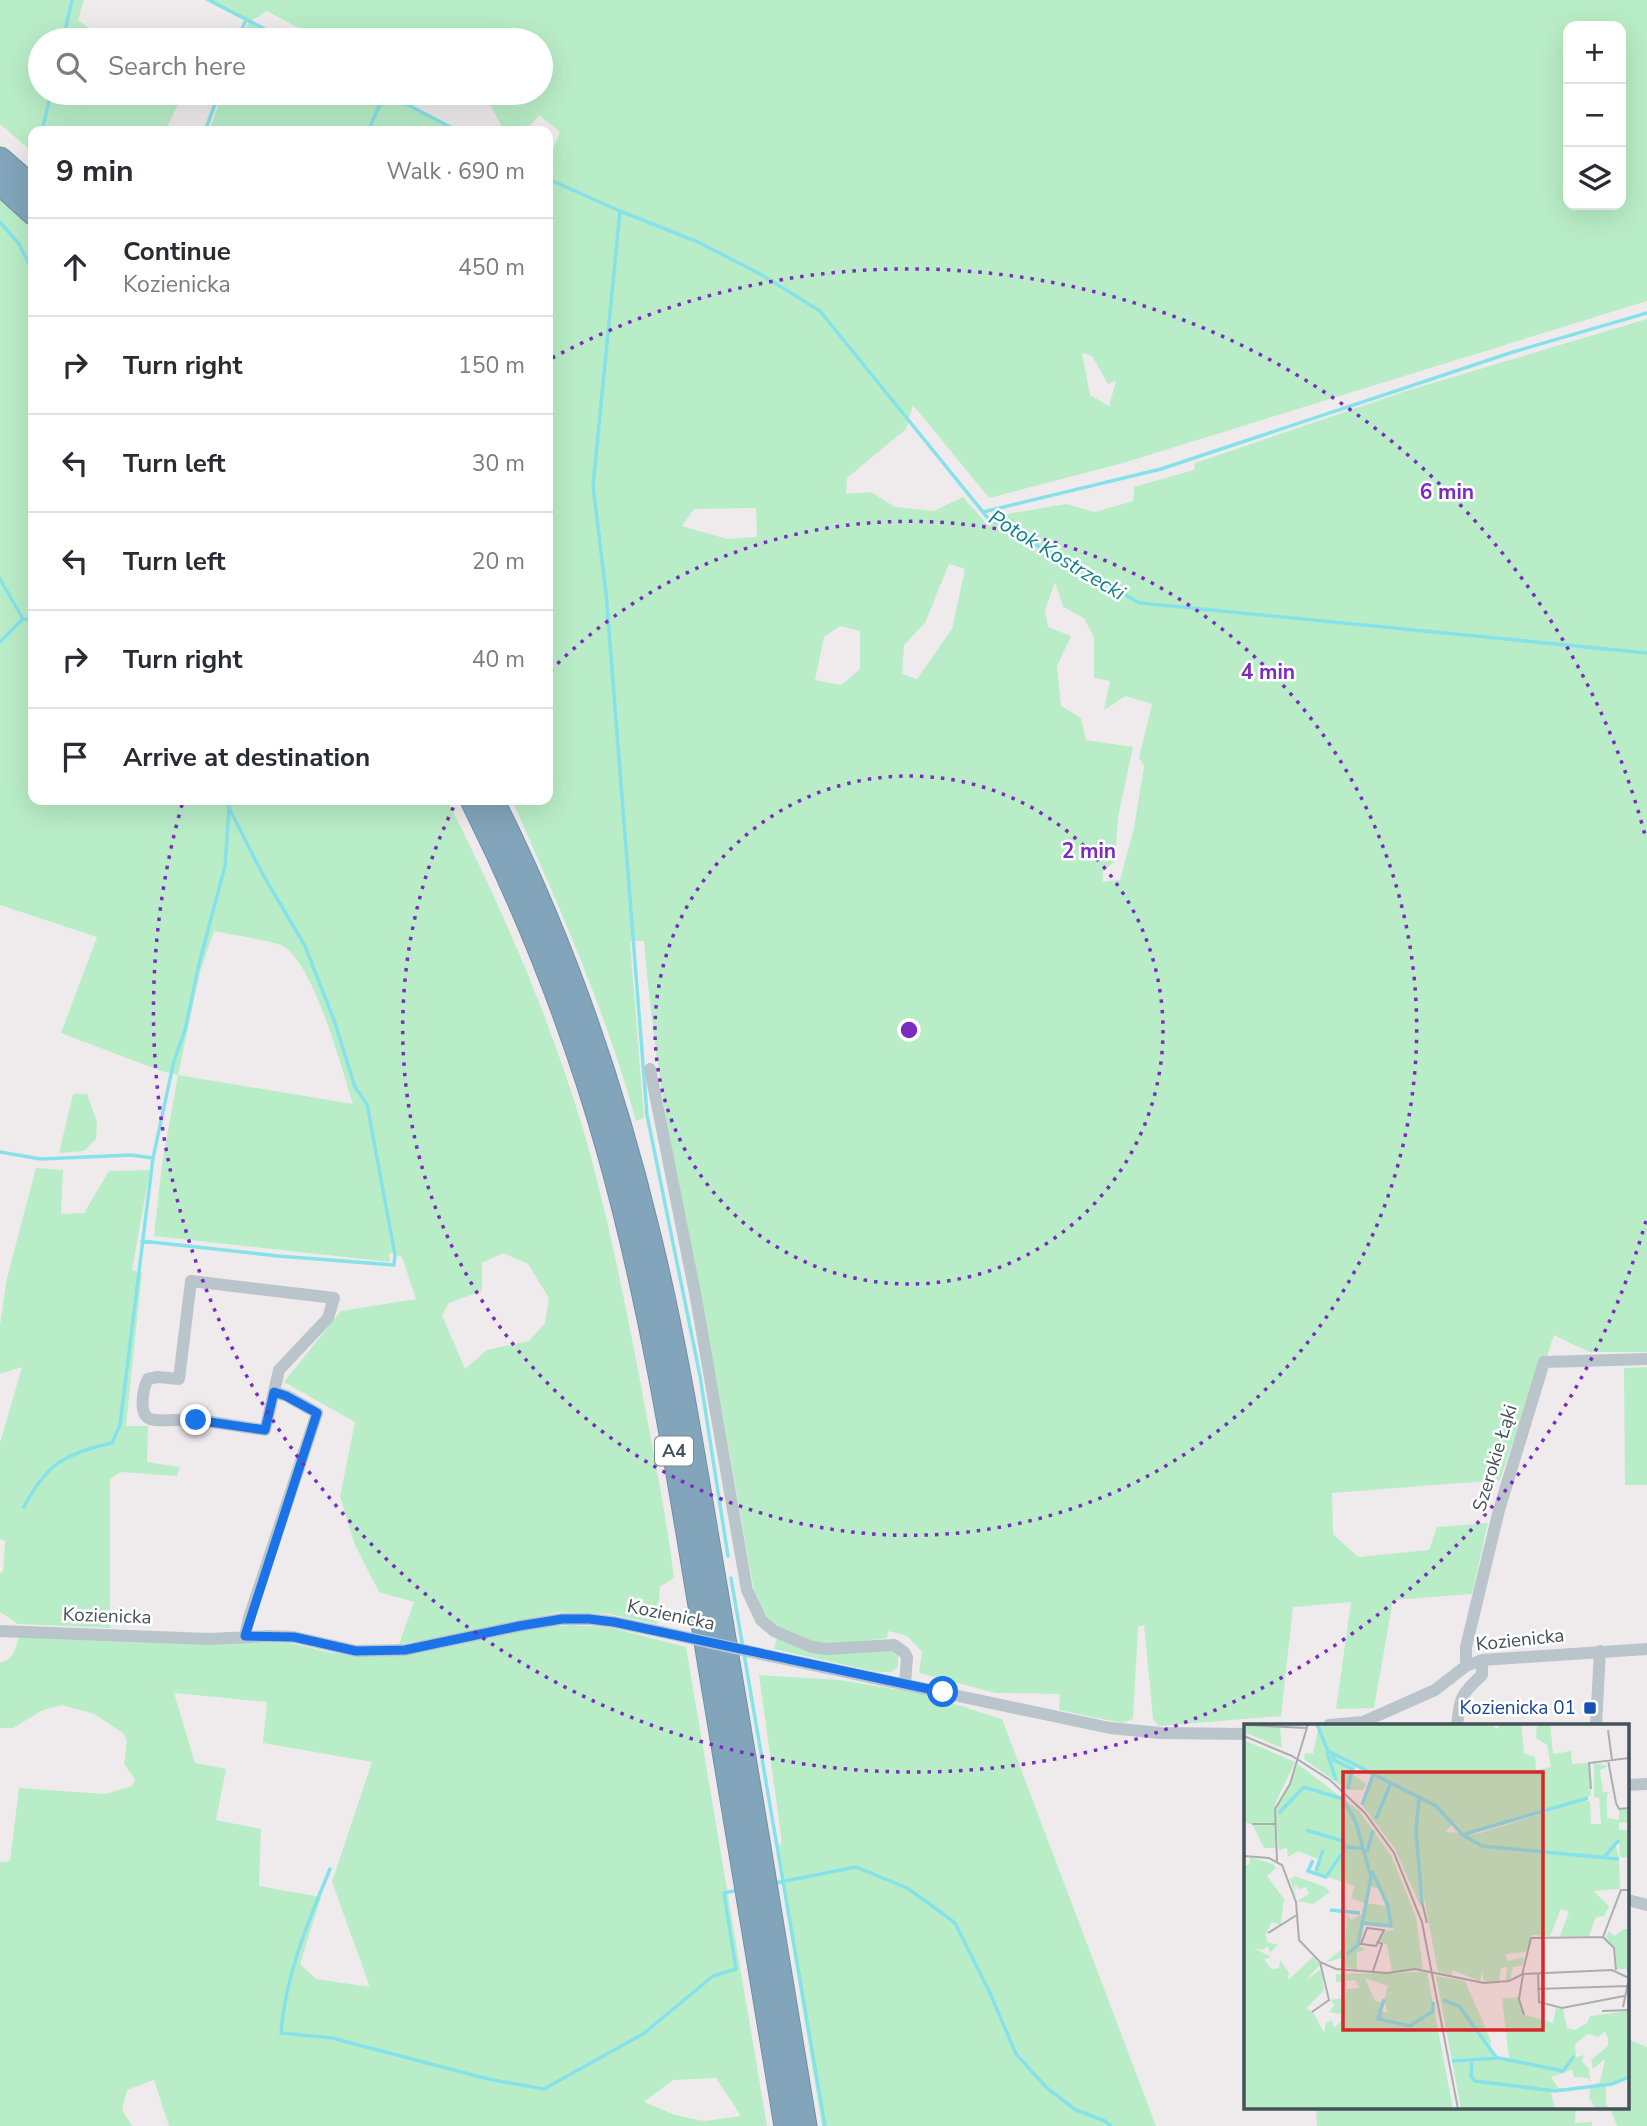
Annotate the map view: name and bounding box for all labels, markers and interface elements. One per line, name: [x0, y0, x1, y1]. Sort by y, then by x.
map controls: [1563, 21, 1626, 210]
button: +: [1563, 21, 1626, 84]
search box: [28, 28, 553, 105]
icon: search: [52, 48, 90, 86]
text: Search here: [108, 49, 246, 84]
button: −: [1563, 84, 1626, 147]
button: layers: [1563, 147, 1626, 210]
text: 9 min: [56, 151, 134, 192]
text: Walk · 690 m: [386, 156, 525, 187]
text: Continue: [123, 234, 231, 269]
icon: ahead: [56, 248, 94, 286]
text: 450 m: [458, 252, 525, 283]
text: Kozienicka: [123, 269, 231, 300]
icon: right: [56, 346, 94, 384]
text: Turn right: [123, 348, 242, 383]
text: 150 m: [458, 350, 525, 381]
icon: left: [56, 444, 94, 482]
text: Turn left: [123, 446, 226, 481]
text: 30 m: [472, 448, 525, 479]
text: 6 min: [1420, 478, 1474, 506]
water label: Potok Kostrzecki: [984, 503, 1131, 607]
icon: left: [56, 542, 94, 580]
text: Turn left: [123, 544, 226, 579]
text: 20 m: [472, 546, 525, 577]
icon: right: [56, 640, 94, 678]
text: Turn right: [123, 642, 242, 677]
text: 40 m: [472, 644, 525, 675]
text: 4 min: [1241, 658, 1295, 686]
icon: arrive: [56, 738, 94, 776]
text: Arrive at destination: [123, 740, 370, 775]
text: 2 min: [1062, 837, 1116, 865]
centre of rings: [897, 1018, 921, 1042]
street label: Szerokie Łąki: [1466, 1401, 1524, 1515]
route end: [180, 1404, 211, 1435]
road number: A4: [655, 1436, 693, 1466]
street label: Kozienicka: [625, 1593, 717, 1637]
street label: Kozienicka: [62, 1601, 152, 1631]
street label: Kozienicka: [1474, 1622, 1566, 1658]
route start: [927, 1676, 958, 1707]
place label: Kozienicka 01: [1459, 1695, 1576, 1721]
marker: Kozienicka 01: [1582, 1700, 1598, 1716]
inset map: [1244, 1724, 1630, 2108]

